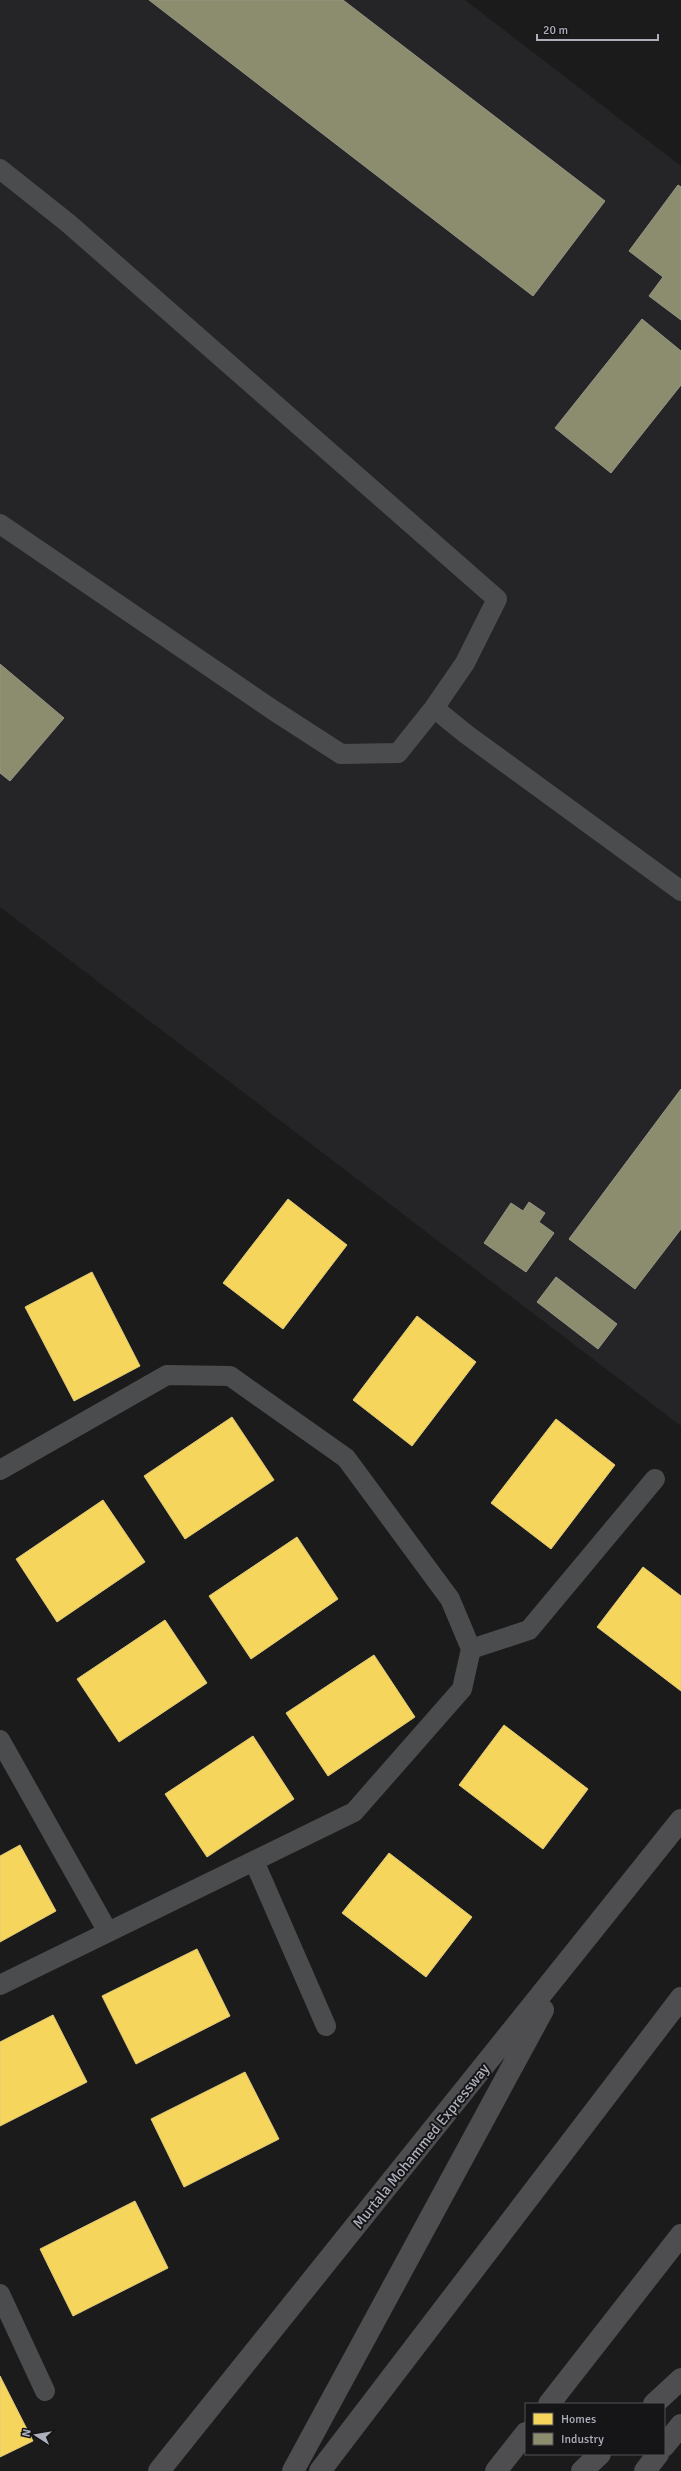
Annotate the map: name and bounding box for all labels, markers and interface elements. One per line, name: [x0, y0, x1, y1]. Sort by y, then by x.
scale bar: [537, 16, 658, 42]
text: 20 m: [543, 23, 568, 38]
street label: Murtala Mohammed Expressway: [349, 2060, 493, 2232]
legend: [525, 2403, 665, 2455]
text: Homes: [561, 2412, 596, 2427]
north arrow: [16, 2415, 56, 2455]
text: N: [20, 2428, 34, 2438]
text: Industry: [561, 2432, 604, 2447]

